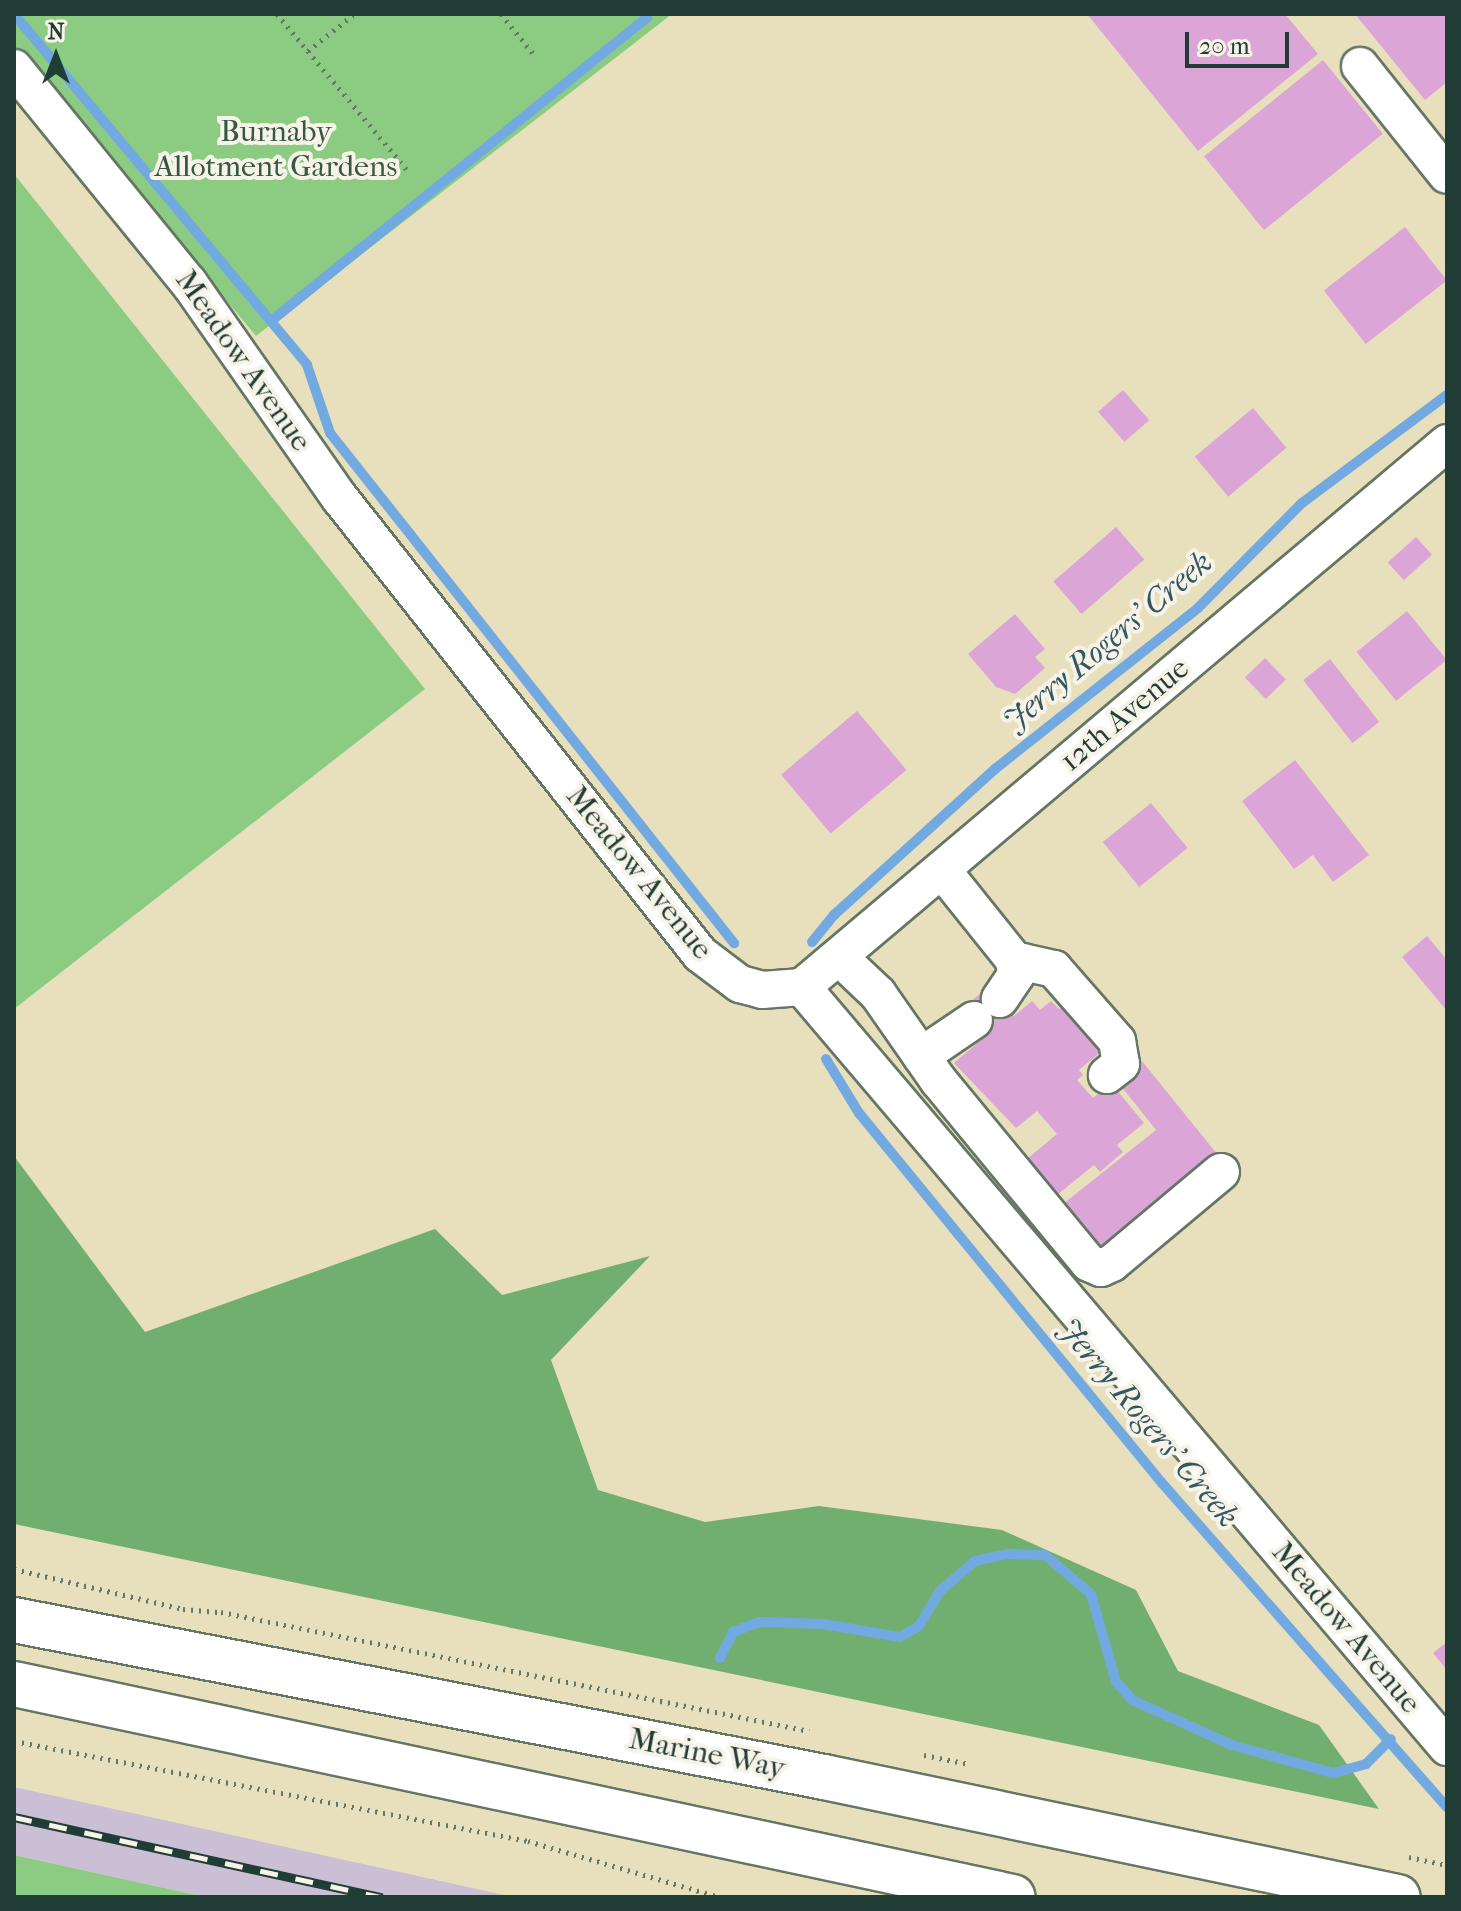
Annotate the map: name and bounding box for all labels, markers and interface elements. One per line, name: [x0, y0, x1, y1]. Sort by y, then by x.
north arrow: [16, 16, 96, 96]
scale bar: [1189, 16, 1293, 66]
text: N: [48, 19, 64, 45]
text: 20 m: [1199, 32, 1250, 60]
park label: Burnaby Allotment Gardens: [155, 114, 397, 184]
street label: Meadow Avenue: [167, 264, 319, 458]
water label: Jerry Rogers' Creek: [996, 543, 1220, 741]
street label: 12th Avenue: [1053, 651, 1197, 779]
street label: Meadow Avenue: [558, 779, 720, 967]
water label: Jerry Rogers' Creek: [1049, 1311, 1247, 1535]
street label: Meadow Avenue: [1264, 1535, 1428, 1721]
street label: Marine Way: [626, 1721, 788, 1787]

